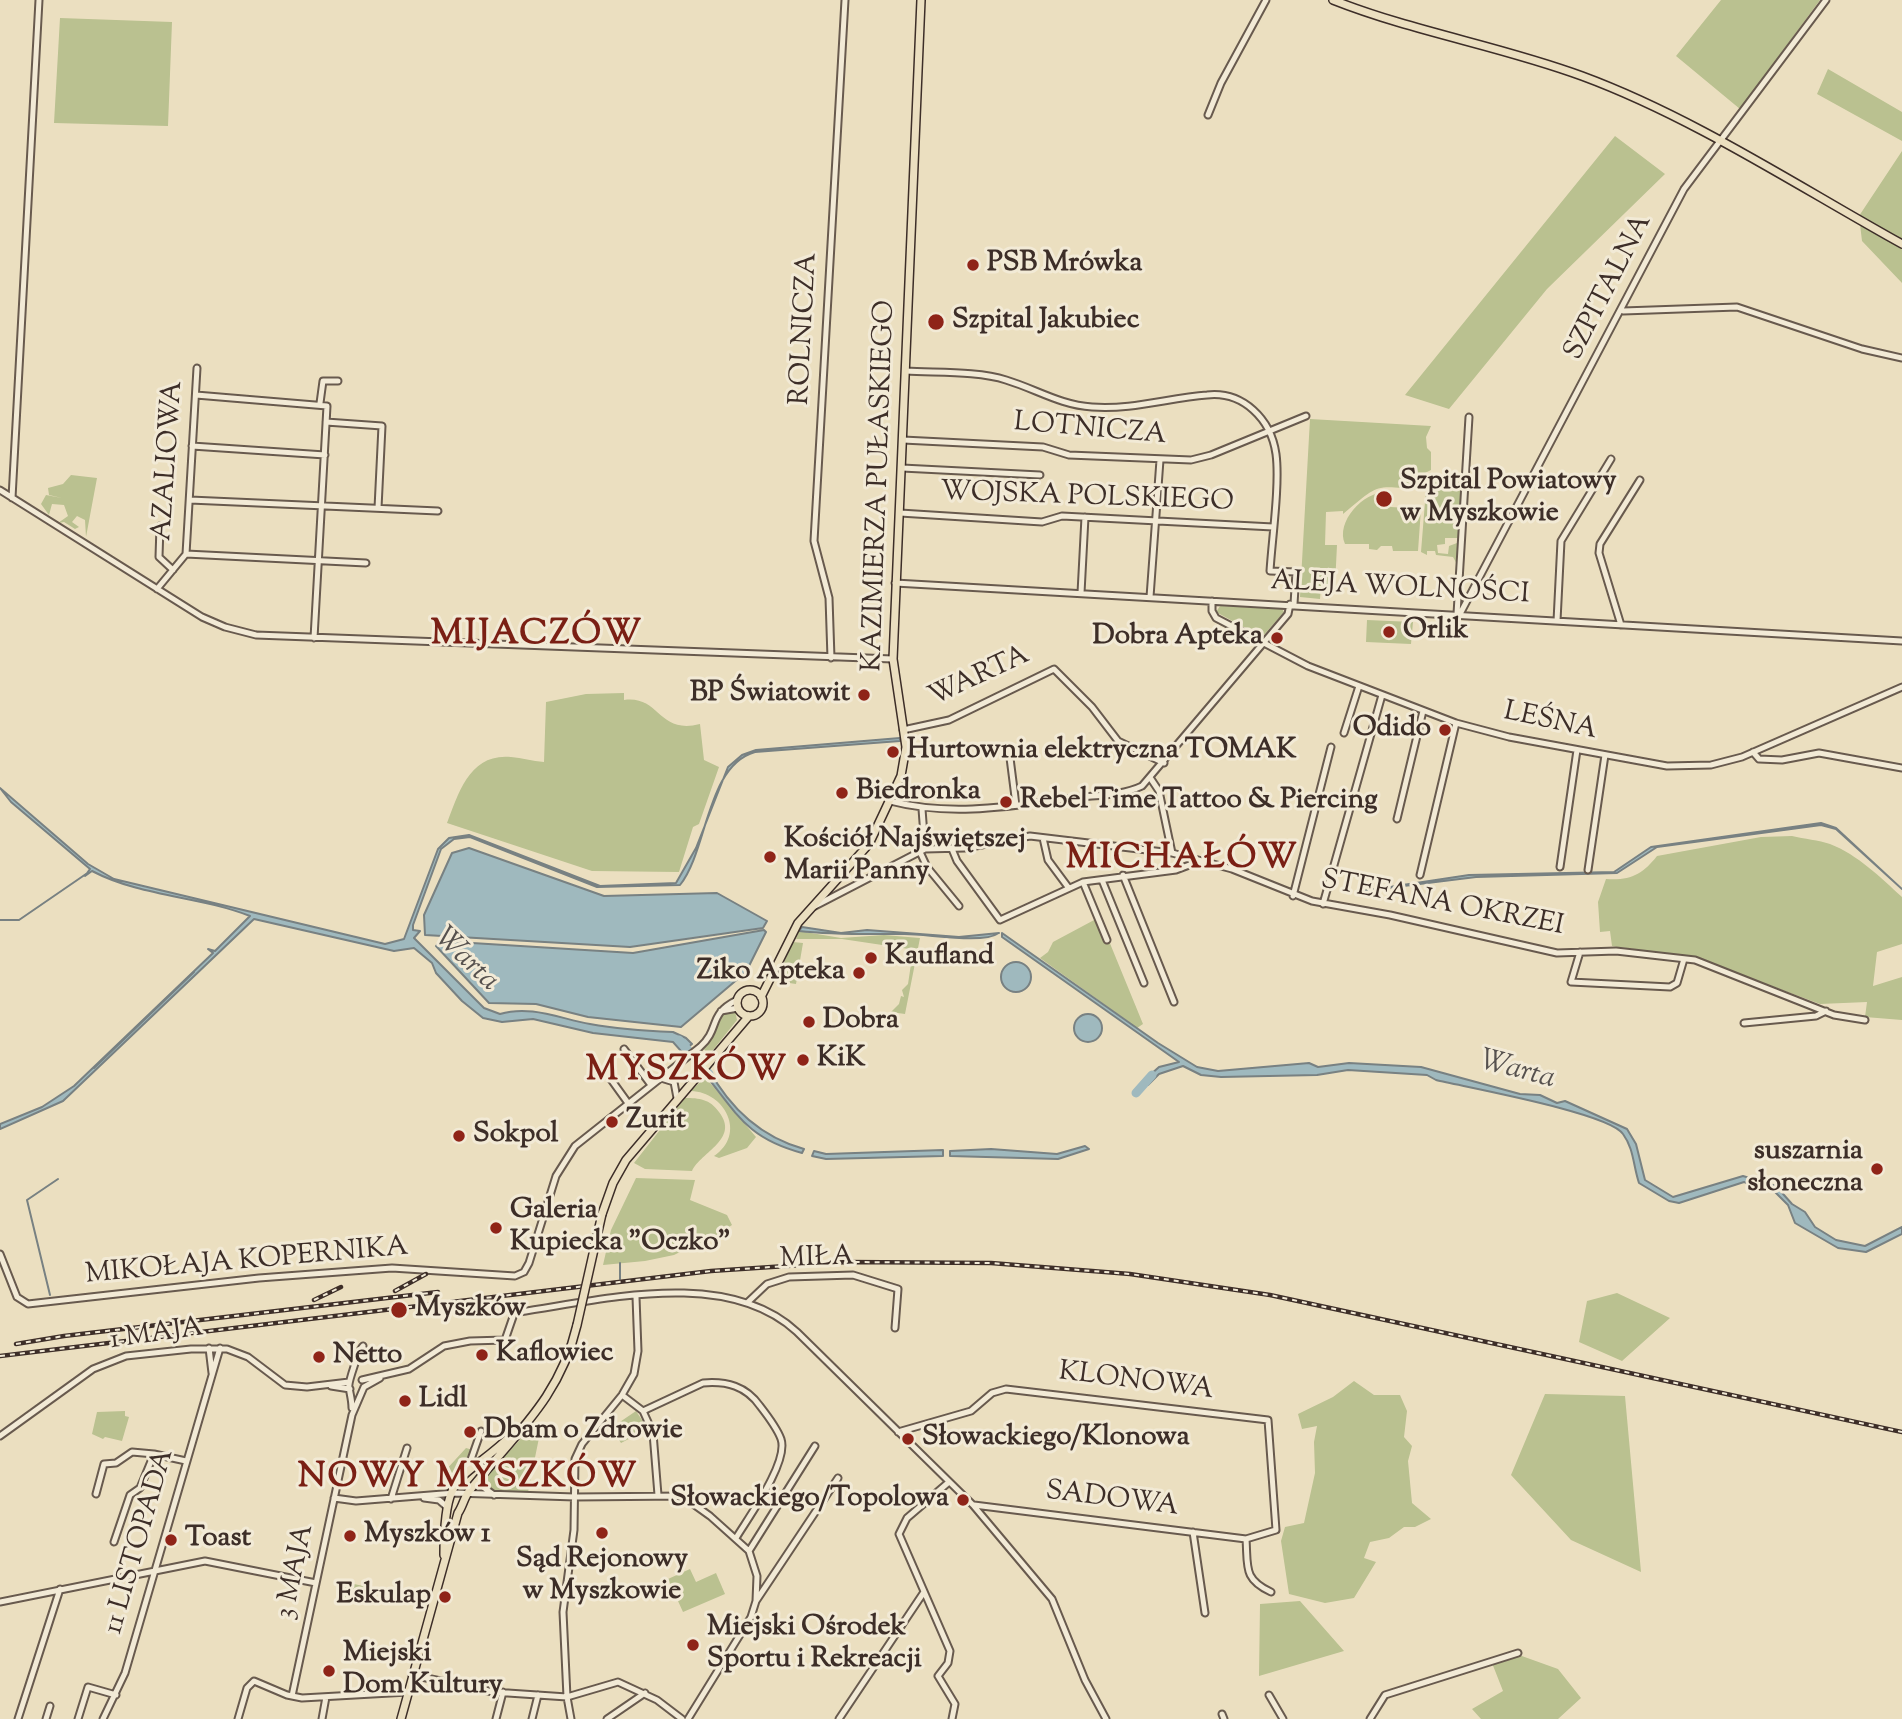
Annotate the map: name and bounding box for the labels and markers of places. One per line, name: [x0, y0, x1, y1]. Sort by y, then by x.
place label: PSB Mrówka: [987, 248, 1142, 282]
marker: PSB Mrówka: [965, 257, 981, 273]
place label: Szpital Jakubiec: [952, 305, 1139, 339]
marker: Szpital Jakubiec: [926, 312, 946, 332]
place label: Szpital Powiatowy w Myszkowie: [1400, 466, 1616, 532]
marker: Szpital Powiatowy w Myszkowie: [1374, 489, 1394, 509]
place label: Orlik: [1403, 615, 1468, 649]
place label: Dobra Apteka: [1093, 621, 1263, 655]
marker: Orlik: [1381, 624, 1397, 640]
marker: Dobra Apteka: [1269, 630, 1285, 646]
place label: BP Światowit: [690, 678, 850, 712]
marker: BP Światowit: [856, 687, 872, 703]
place label: Odido: [1353, 713, 1431, 747]
marker: Odido: [1437, 722, 1453, 738]
place label: Hurtownia elektryczna TOMAK: [907, 735, 1297, 769]
marker: Hurtownia elektryczna TOMAK: [885, 744, 901, 760]
place label: Biedronka: [856, 776, 981, 810]
marker: Biedronka: [834, 785, 850, 801]
place label: Rebel Time Tattoo & Piercing: [1020, 785, 1378, 819]
marker: Rebel Time Tattoo & Piercing: [998, 794, 1014, 810]
place label: Kościół Najświętszej Marii Panny: [784, 824, 1026, 890]
marker: Kościół Najświętszej Marii Panny: [762, 849, 778, 865]
place label: Kaufland: [885, 941, 994, 975]
marker: Kaufland: [863, 950, 879, 966]
place label: Ziko Apteka: [697, 956, 845, 990]
marker: Ziko Apteka: [851, 965, 867, 981]
place label: Dobra: [823, 1005, 899, 1039]
marker: Dobra: [801, 1014, 817, 1030]
place label: KiK: [817, 1043, 865, 1077]
marker: KiK: [795, 1052, 811, 1068]
place label: Zurit: [626, 1105, 686, 1139]
marker: Zurit: [604, 1114, 620, 1130]
place label: Sokpol: [473, 1119, 558, 1153]
marker: Sokpol: [451, 1128, 467, 1144]
place label: suszarnia słoneczna: [1747, 1136, 1863, 1202]
marker: suszarnia słoneczna: [1869, 1161, 1885, 1177]
place label: Galeria Kupiecka "Oczko": [510, 1195, 731, 1261]
marker: Galeria Kupiecka "Oczko": [488, 1220, 504, 1236]
place label: Myszków: [415, 1293, 526, 1327]
marker: Myszków: [389, 1300, 409, 1320]
place label: Kaflowiec: [496, 1338, 613, 1372]
place label: Netto: [333, 1340, 402, 1374]
marker: Kaflowiec: [474, 1347, 490, 1363]
marker: Netto: [311, 1349, 327, 1365]
place label: Lidl: [419, 1384, 467, 1418]
marker: Lidl: [397, 1393, 413, 1409]
place label: Dbam o Zdrowie: [484, 1415, 683, 1449]
place label: Słowackiego/Klonowa: [922, 1422, 1190, 1456]
marker: Dbam o Zdrowie: [462, 1424, 478, 1440]
marker: Słowackiego/Klonowa: [900, 1431, 916, 1447]
place label: Słowackiego/Topolowa: [670, 1483, 949, 1517]
marker: Słowackiego/Topolowa: [955, 1492, 971, 1508]
place label: Myszków 1: [364, 1519, 491, 1553]
place label: Toast: [185, 1523, 251, 1557]
marker: Sąd Rejonowy w Myszkowie: [594, 1525, 610, 1541]
marker: Myszków 1: [342, 1528, 358, 1544]
marker: Toast: [163, 1532, 179, 1548]
place label: Sąd Rejonowy w Myszkowie: [516, 1544, 688, 1610]
place label: Eskulap: [336, 1580, 431, 1614]
marker: Eskulap: [437, 1589, 453, 1605]
place label: Miejski Ośrodek Sportu i Rekreacji: [707, 1612, 922, 1678]
marker: Miejski Ośrodek Sportu i Rekreacji: [685, 1637, 701, 1653]
place label: Miejski Dom Kultury: [343, 1638, 503, 1704]
marker: Miejski Dom Kultury: [321, 1663, 337, 1679]

